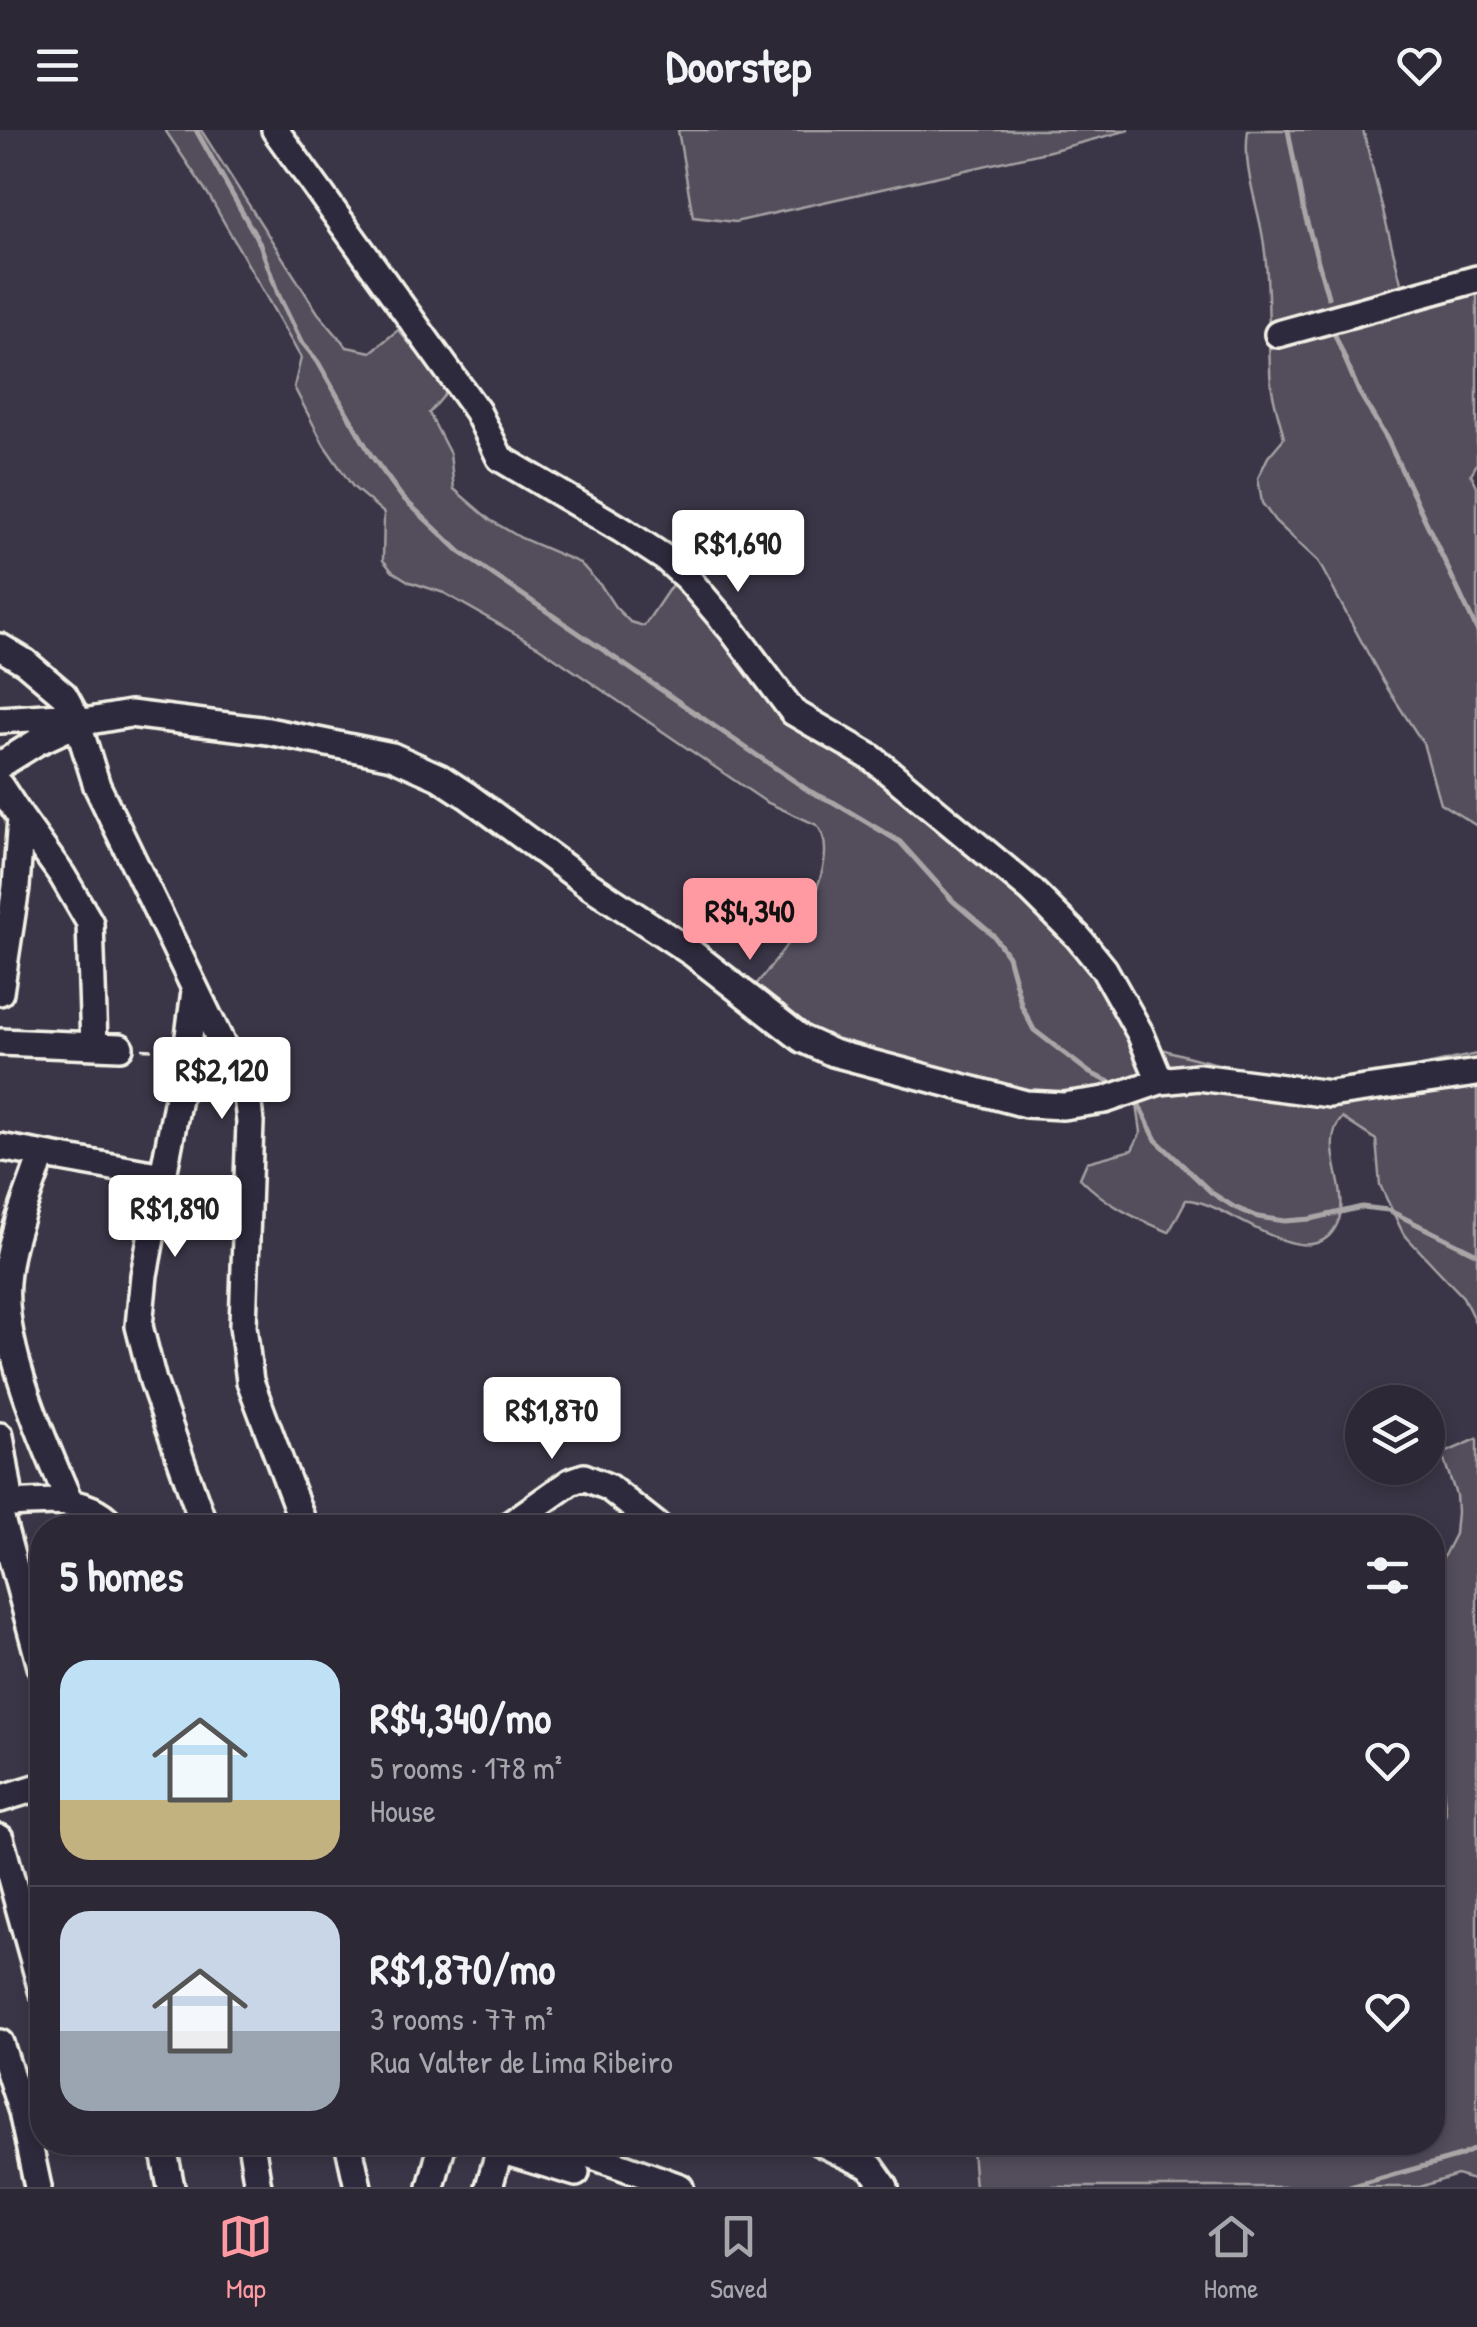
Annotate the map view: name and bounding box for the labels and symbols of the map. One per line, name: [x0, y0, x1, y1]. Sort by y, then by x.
pin: R$1,690: [646, 510, 830, 595]
pin: R$4,340: [658, 878, 842, 963]
pin: R$2,120: [130, 1037, 314, 1122]
pin: R$1,890: [83, 1175, 267, 1260]
pin: R$1,870: [460, 1377, 644, 1462]

